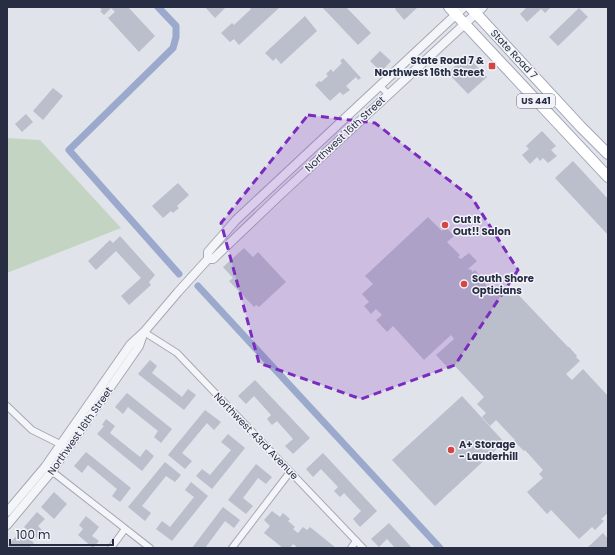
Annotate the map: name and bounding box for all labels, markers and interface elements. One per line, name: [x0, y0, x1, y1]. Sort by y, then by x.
street label: State Road 7: [487, 26, 541, 83]
place label: State Road 7 & Northwest 16th Street: [375, 53, 484, 80]
marker: State Road 7 & Northwest 16th Street: [487, 61, 497, 71]
street label: Northwest 16th Street: [302, 93, 389, 175]
road number: US 441: [517, 94, 555, 108]
place label: Cut It Out!! Salon: [453, 212, 511, 239]
marker: Cut It Out!! Salon: [440, 220, 450, 230]
place label: South Shore Opticians: [472, 271, 534, 298]
marker: South Shore Opticians: [459, 279, 469, 289]
street label: Northwest 16th Street: [44, 384, 116, 478]
street label: Northwest 43rd Avenue: [210, 389, 302, 483]
place label: A+ Storage - Lauderhill: [459, 437, 518, 464]
marker: A+ Storage - Lauderhill: [446, 445, 456, 455]
scale bar: [10, 521, 113, 547]
text: 100 m: [16, 526, 50, 543]

